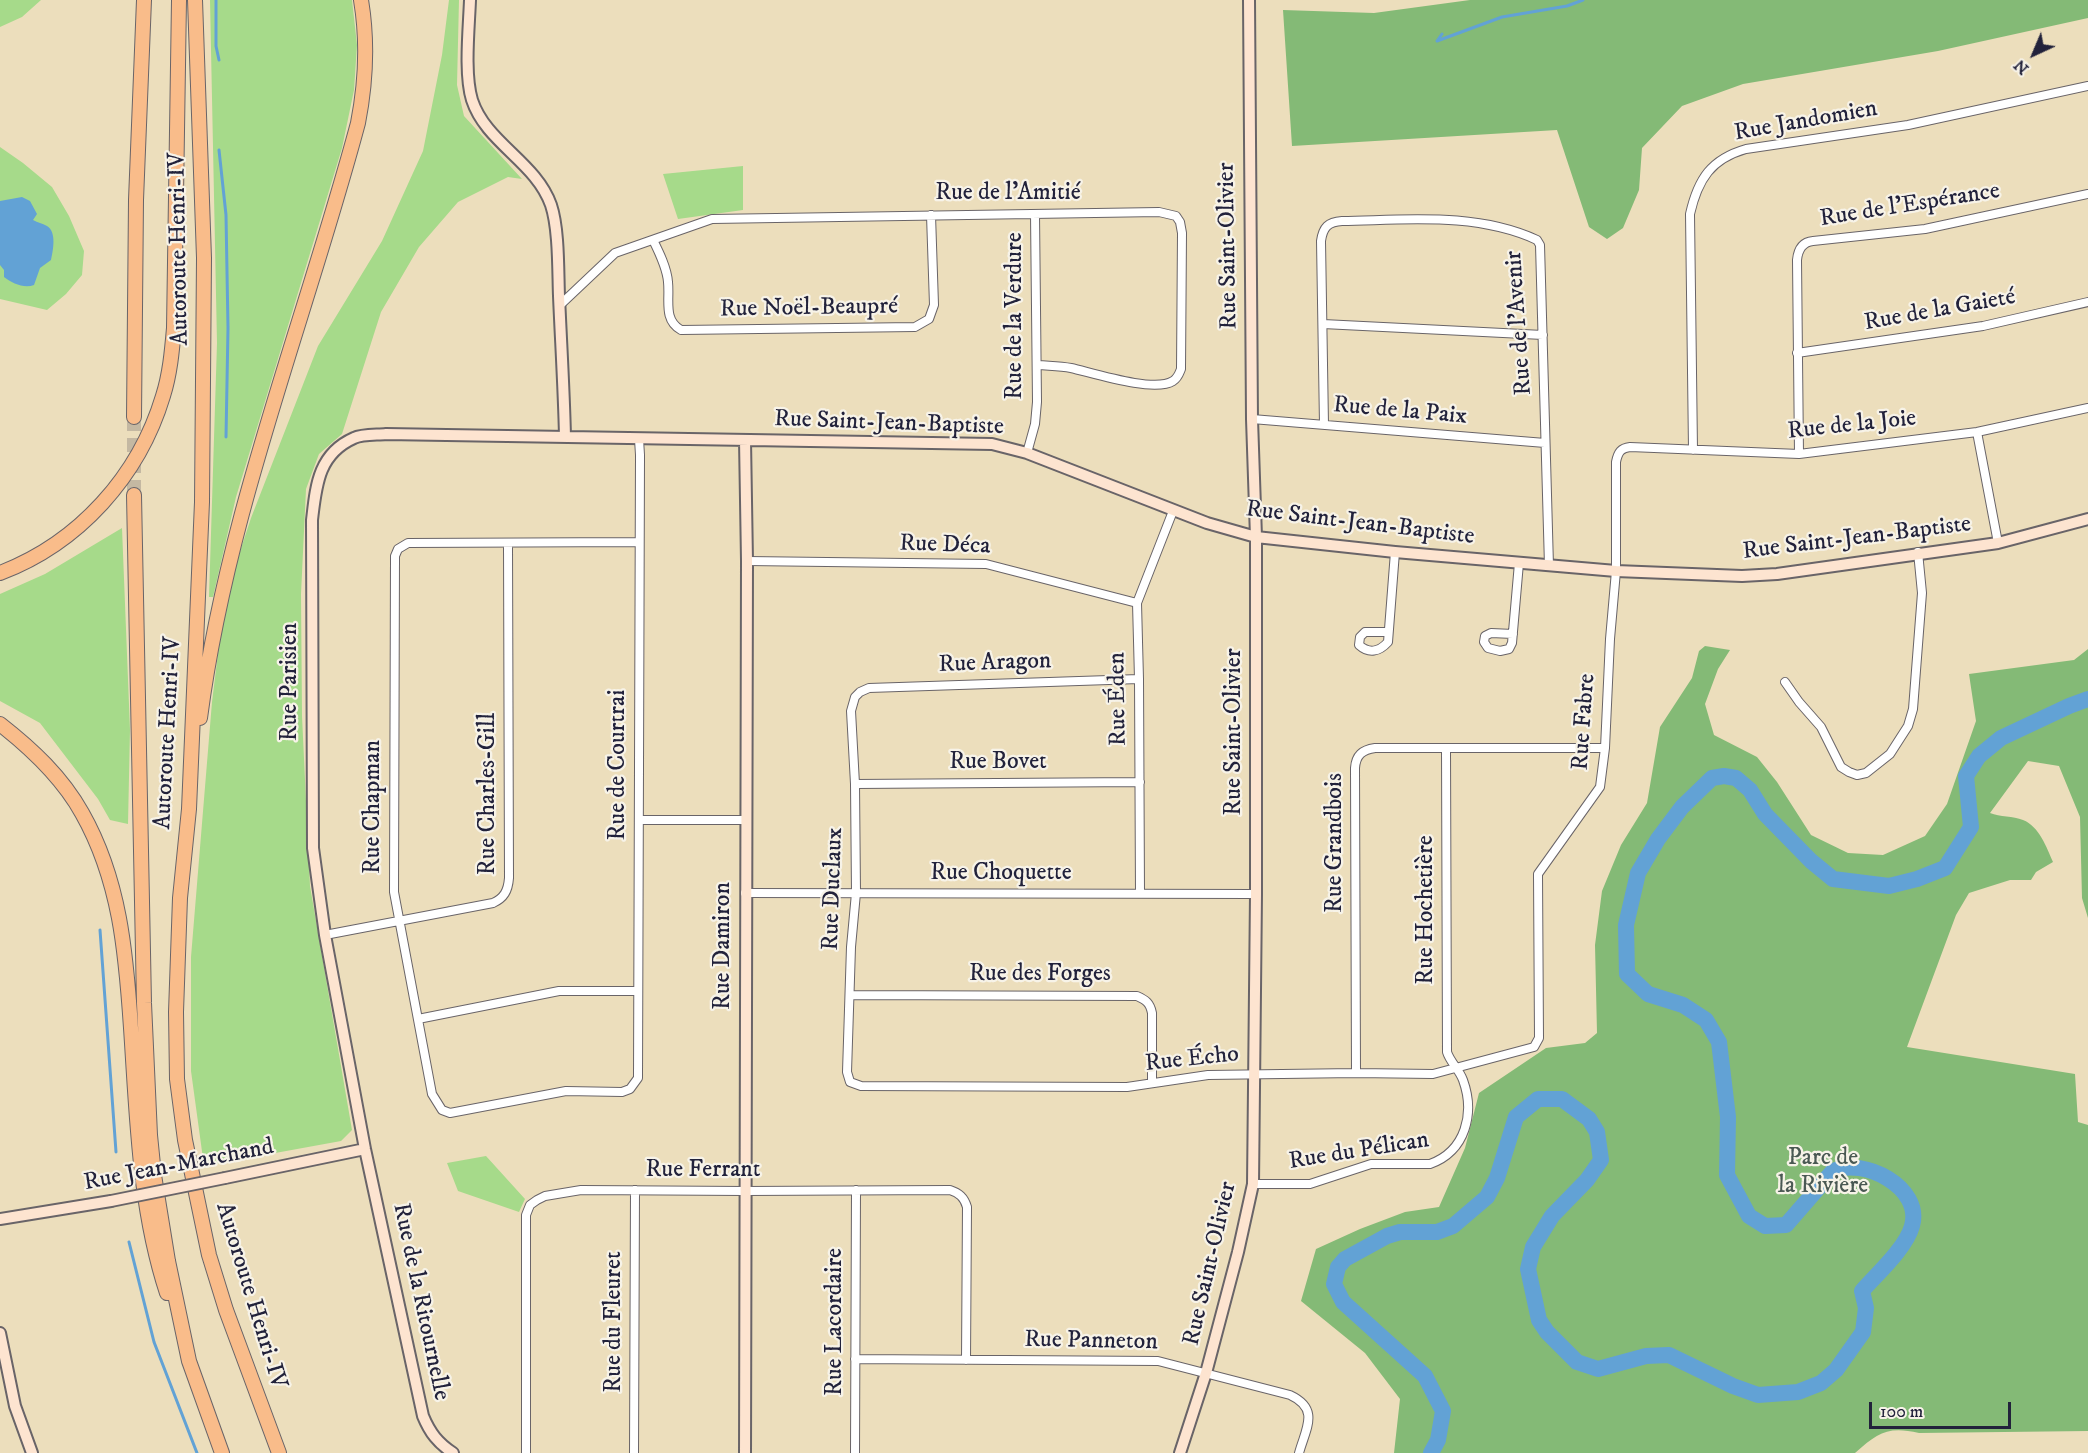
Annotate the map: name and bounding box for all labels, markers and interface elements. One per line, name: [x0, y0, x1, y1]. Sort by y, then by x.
north arrow: [2004, 24, 2064, 84]
text: N: [2010, 55, 2033, 79]
street label: Rue Jandomien: [1732, 95, 1880, 149]
street label: Autoroute Henri-IV: [164, 152, 196, 346]
street label: Rue Saint-Olivier: [1213, 162, 1245, 330]
street label: Rue de l'Espérance: [1818, 178, 2002, 234]
street label: Rue de l'Amitié: [935, 180, 1081, 208]
street label: Rue de la Verdure: [1002, 232, 1030, 400]
street label: Rue de l'Avenir: [1501, 250, 1539, 396]
street label: Rue de la Gaieté: [1862, 284, 2018, 338]
street label: Rue Noël-Beaupré: [720, 293, 898, 325]
street label: Rue de la Paix: [1332, 392, 1468, 432]
street label: Rue de la Joie: [1786, 405, 1918, 447]
street label: Rue Saint-Jean-Baptiste: [774, 406, 1004, 442]
street label: Rue Saint-Jean-Baptiste: [1244, 496, 1476, 552]
street label: Rue Saint-Jean-Baptiste: [1741, 511, 1973, 567]
street label: Rue Déca: [899, 530, 991, 562]
street label: Rue Parisien: [277, 623, 305, 741]
street label: Autoroute Henri-IV: [150, 636, 188, 830]
street label: Rue Aragon: [938, 648, 1052, 680]
street label: Rue Saint-Olivier: [1221, 648, 1249, 816]
street label: Rue Éden: [1104, 652, 1134, 746]
street label: Rue Fabre: [1567, 673, 1603, 771]
street label: Rue de Courtrai: [605, 690, 633, 840]
street label: Rue Charles-Gill: [475, 713, 503, 875]
street label: Rue Chapman: [360, 740, 388, 874]
street label: Rue Bovet: [949, 749, 1047, 777]
street label: Rue Grandbois: [1322, 773, 1350, 913]
street label: Rue Duclaux: [817, 827, 851, 951]
street label: Rue Hochetière: [1413, 835, 1441, 985]
street label: Rue Choquette: [930, 860, 1072, 888]
street label: Rue Damiron: [710, 882, 738, 1010]
street label: Rue des Forges: [969, 961, 1111, 989]
street label: Rue Écho: [1144, 1041, 1240, 1079]
street label: Rue du Pélican: [1287, 1127, 1431, 1177]
street label: Rue Jean-Marchand: [82, 1133, 276, 1199]
park label: Parc de la Rivière: [1778, 1145, 1868, 1201]
street label: Rue Ferrant: [646, 1157, 760, 1185]
street label: Rue Saint-Olivier: [1178, 1179, 1244, 1349]
street label: Autoroute Henri-IV: [208, 1199, 292, 1393]
street label: Rue de la Ritournelle: [385, 1201, 455, 1403]
street label: Rue Lacordaire: [822, 1248, 850, 1396]
street label: Rue du Fleuret: [601, 1251, 629, 1393]
street label: Rue Panneton: [1024, 1326, 1158, 1358]
scale bar: [1872, 1390, 2014, 1428]
text: 100 m: [1880, 1401, 1923, 1423]

